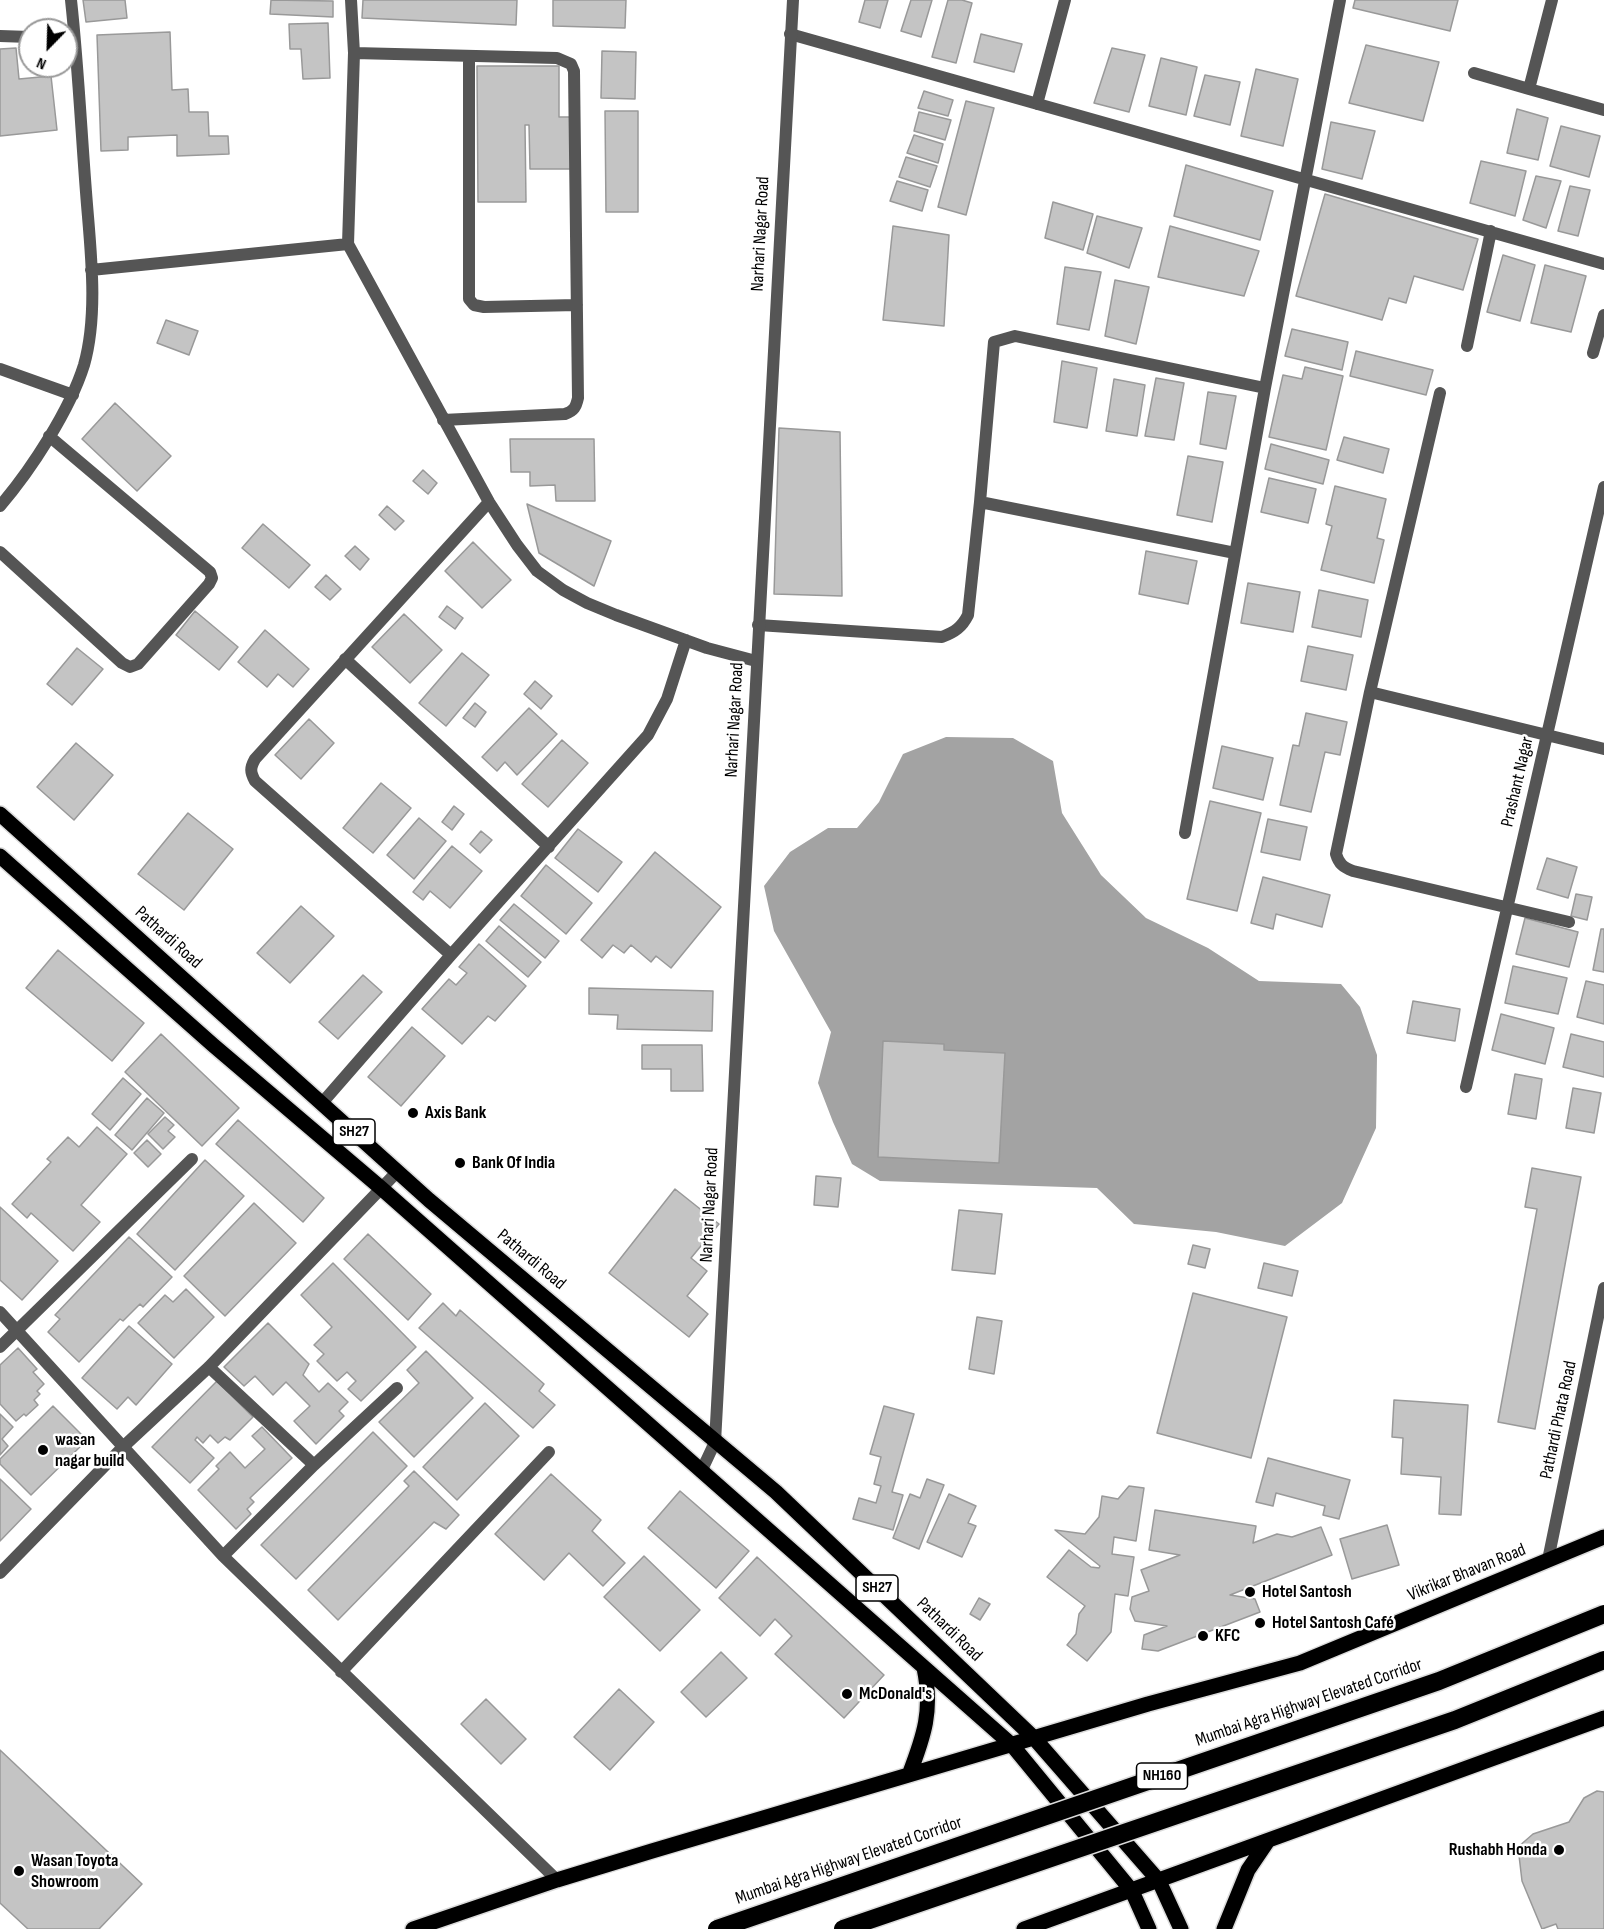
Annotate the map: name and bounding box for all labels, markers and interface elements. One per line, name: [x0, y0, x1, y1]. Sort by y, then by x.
north arrow: [18, 18, 78, 78]
text: N: [34, 53, 49, 74]
street label: Narhari Nagar Road: [747, 176, 775, 292]
street label: Narhari Nagar Road: [721, 662, 749, 778]
street label: Prashant Nagar: [1497, 735, 1539, 829]
street label: Pathardi Road: [130, 902, 206, 974]
place label: Axis Bank: [425, 1102, 486, 1124]
marker: Axis Bank: [406, 1106, 420, 1120]
road number: SH27: [333, 1119, 375, 1145]
street label: Narhari Nagar Road: [696, 1147, 724, 1263]
place label: Bank Of India: [472, 1152, 555, 1174]
marker: Bank Of India: [453, 1156, 467, 1170]
street label: Pathardi Road: [492, 1225, 570, 1295]
street label: Pathardi Phata Road: [1536, 1359, 1582, 1481]
place label: wasan nagar build: [55, 1429, 124, 1472]
marker: wasan nagar build: [36, 1443, 50, 1457]
street label: Vikrikar Bhavan Road: [1405, 1540, 1529, 1606]
road number: SH27: [856, 1575, 898, 1601]
place label: Hotel Santosh: [1262, 1581, 1352, 1603]
marker: Hotel Santosh: [1243, 1585, 1257, 1599]
street label: Pathardi Road: [912, 1593, 986, 1667]
place label: Hotel Santosh Café: [1272, 1612, 1394, 1634]
marker: Hotel Santosh Café: [1253, 1616, 1267, 1630]
place label: KFC: [1215, 1625, 1240, 1647]
marker: KFC: [1196, 1629, 1210, 1643]
street label: Mumbai Agra Highway Elevated Corridor: [1193, 1654, 1425, 1752]
place label: McDonald's: [859, 1683, 932, 1705]
marker: McDonald's: [840, 1687, 854, 1701]
road number: NH160: [1136, 1763, 1188, 1789]
street label: Mumbai Agra Highway Elevated Corridor: [733, 1812, 965, 1910]
place label: Rushabh Honda: [1449, 1839, 1547, 1861]
marker: Rushabh Honda: [1552, 1843, 1566, 1857]
place label: Wasan Toyota Showroom: [31, 1850, 118, 1892]
marker: Wasan Toyota Showroom: [12, 1864, 26, 1878]

